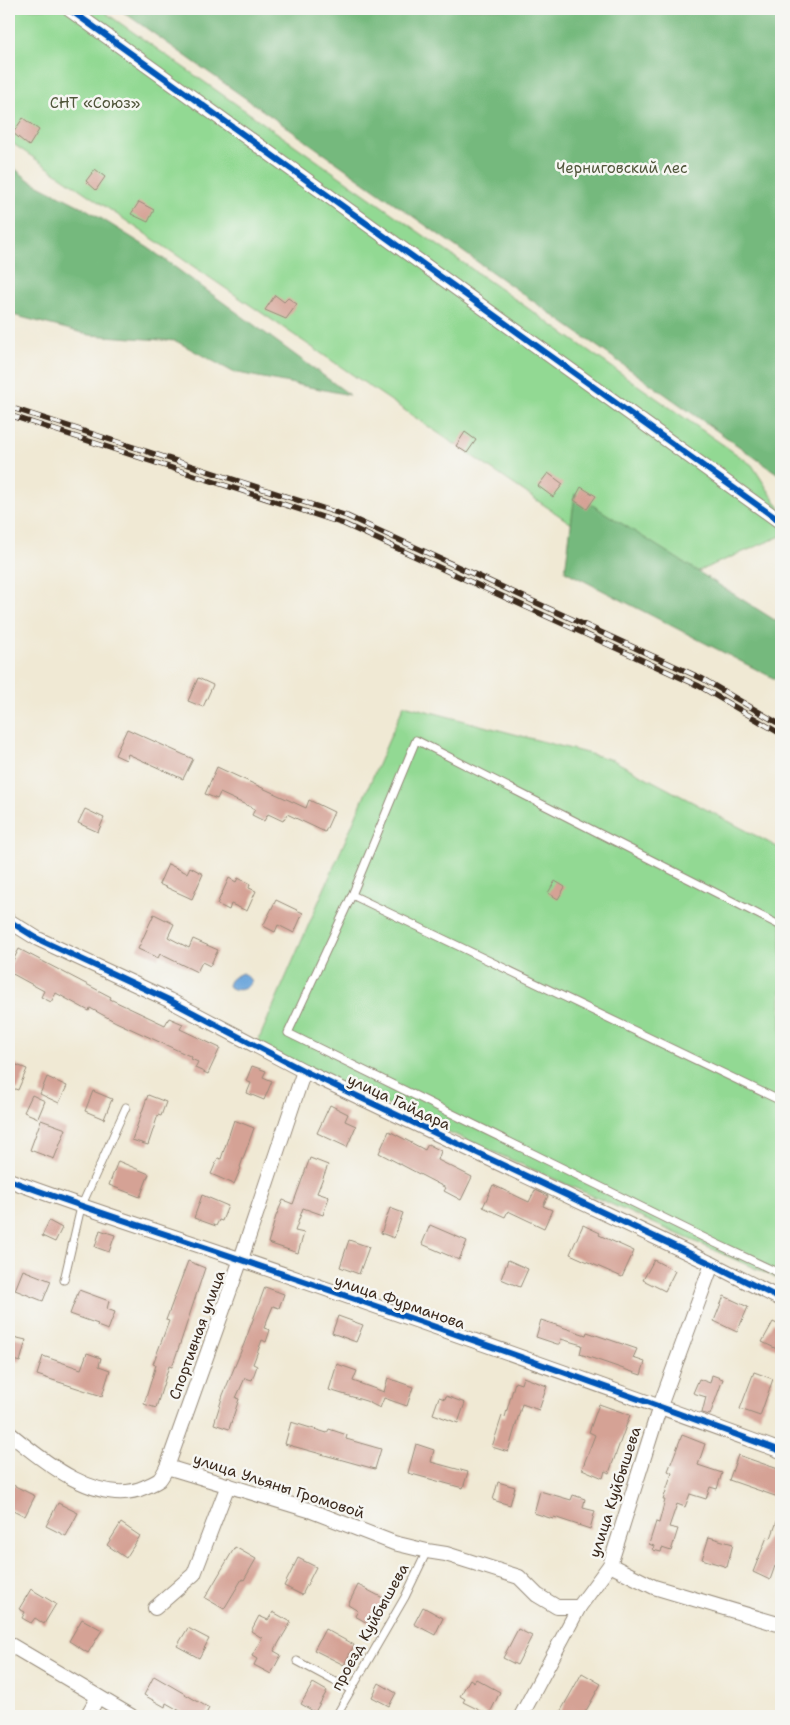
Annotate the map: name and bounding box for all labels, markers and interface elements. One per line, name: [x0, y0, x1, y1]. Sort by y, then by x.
park label: СНТ «Союз»: [50, 93, 140, 113]
park label: Черниговский лес: [556, 158, 688, 178]
street label: улица Гайдара: [344, 1069, 454, 1135]
street label: Спортивная улица: [164, 1267, 230, 1402]
street label: улица Фурманова: [332, 1270, 469, 1334]
street label: улица Куйбышева: [584, 1423, 646, 1560]
street label: улица Ульяны Громовой: [191, 1449, 367, 1523]
street label: проезд Куйбышева: [327, 1559, 414, 1694]

